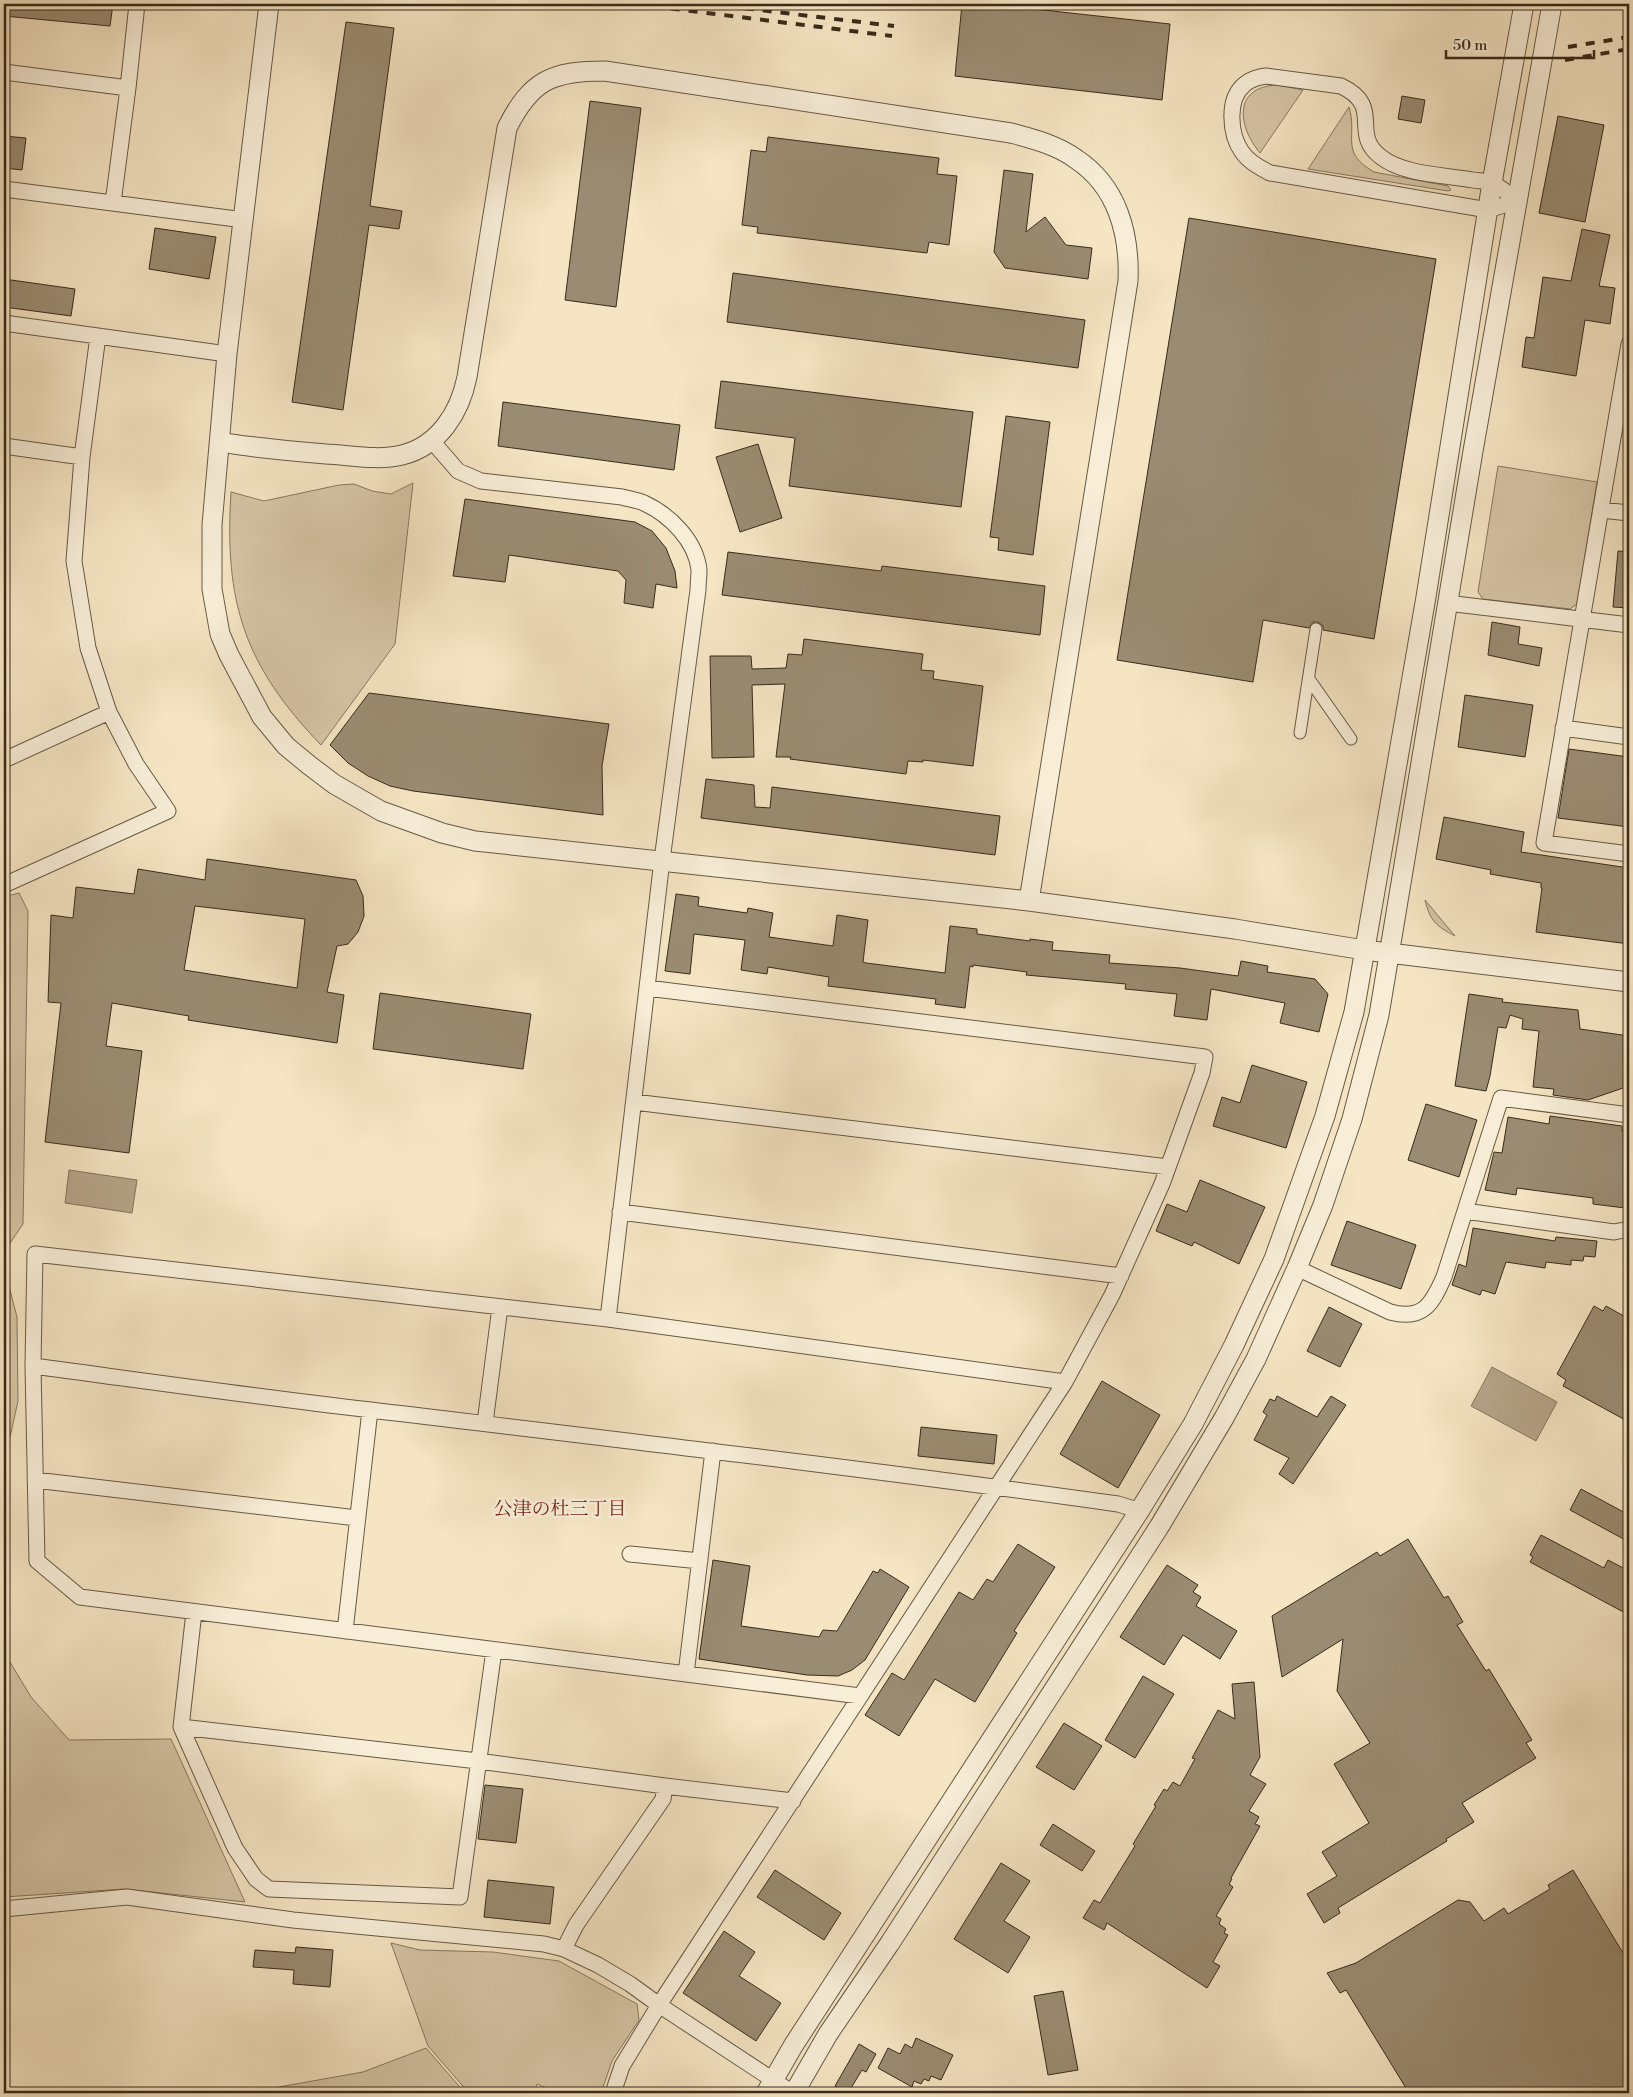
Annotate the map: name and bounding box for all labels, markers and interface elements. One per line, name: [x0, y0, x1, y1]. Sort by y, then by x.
scale bar: [1446, 28, 1593, 60]
text: 50 m: [1453, 36, 1487, 55]
district label: 公津の杜三丁目: [493, 1497, 627, 1521]

